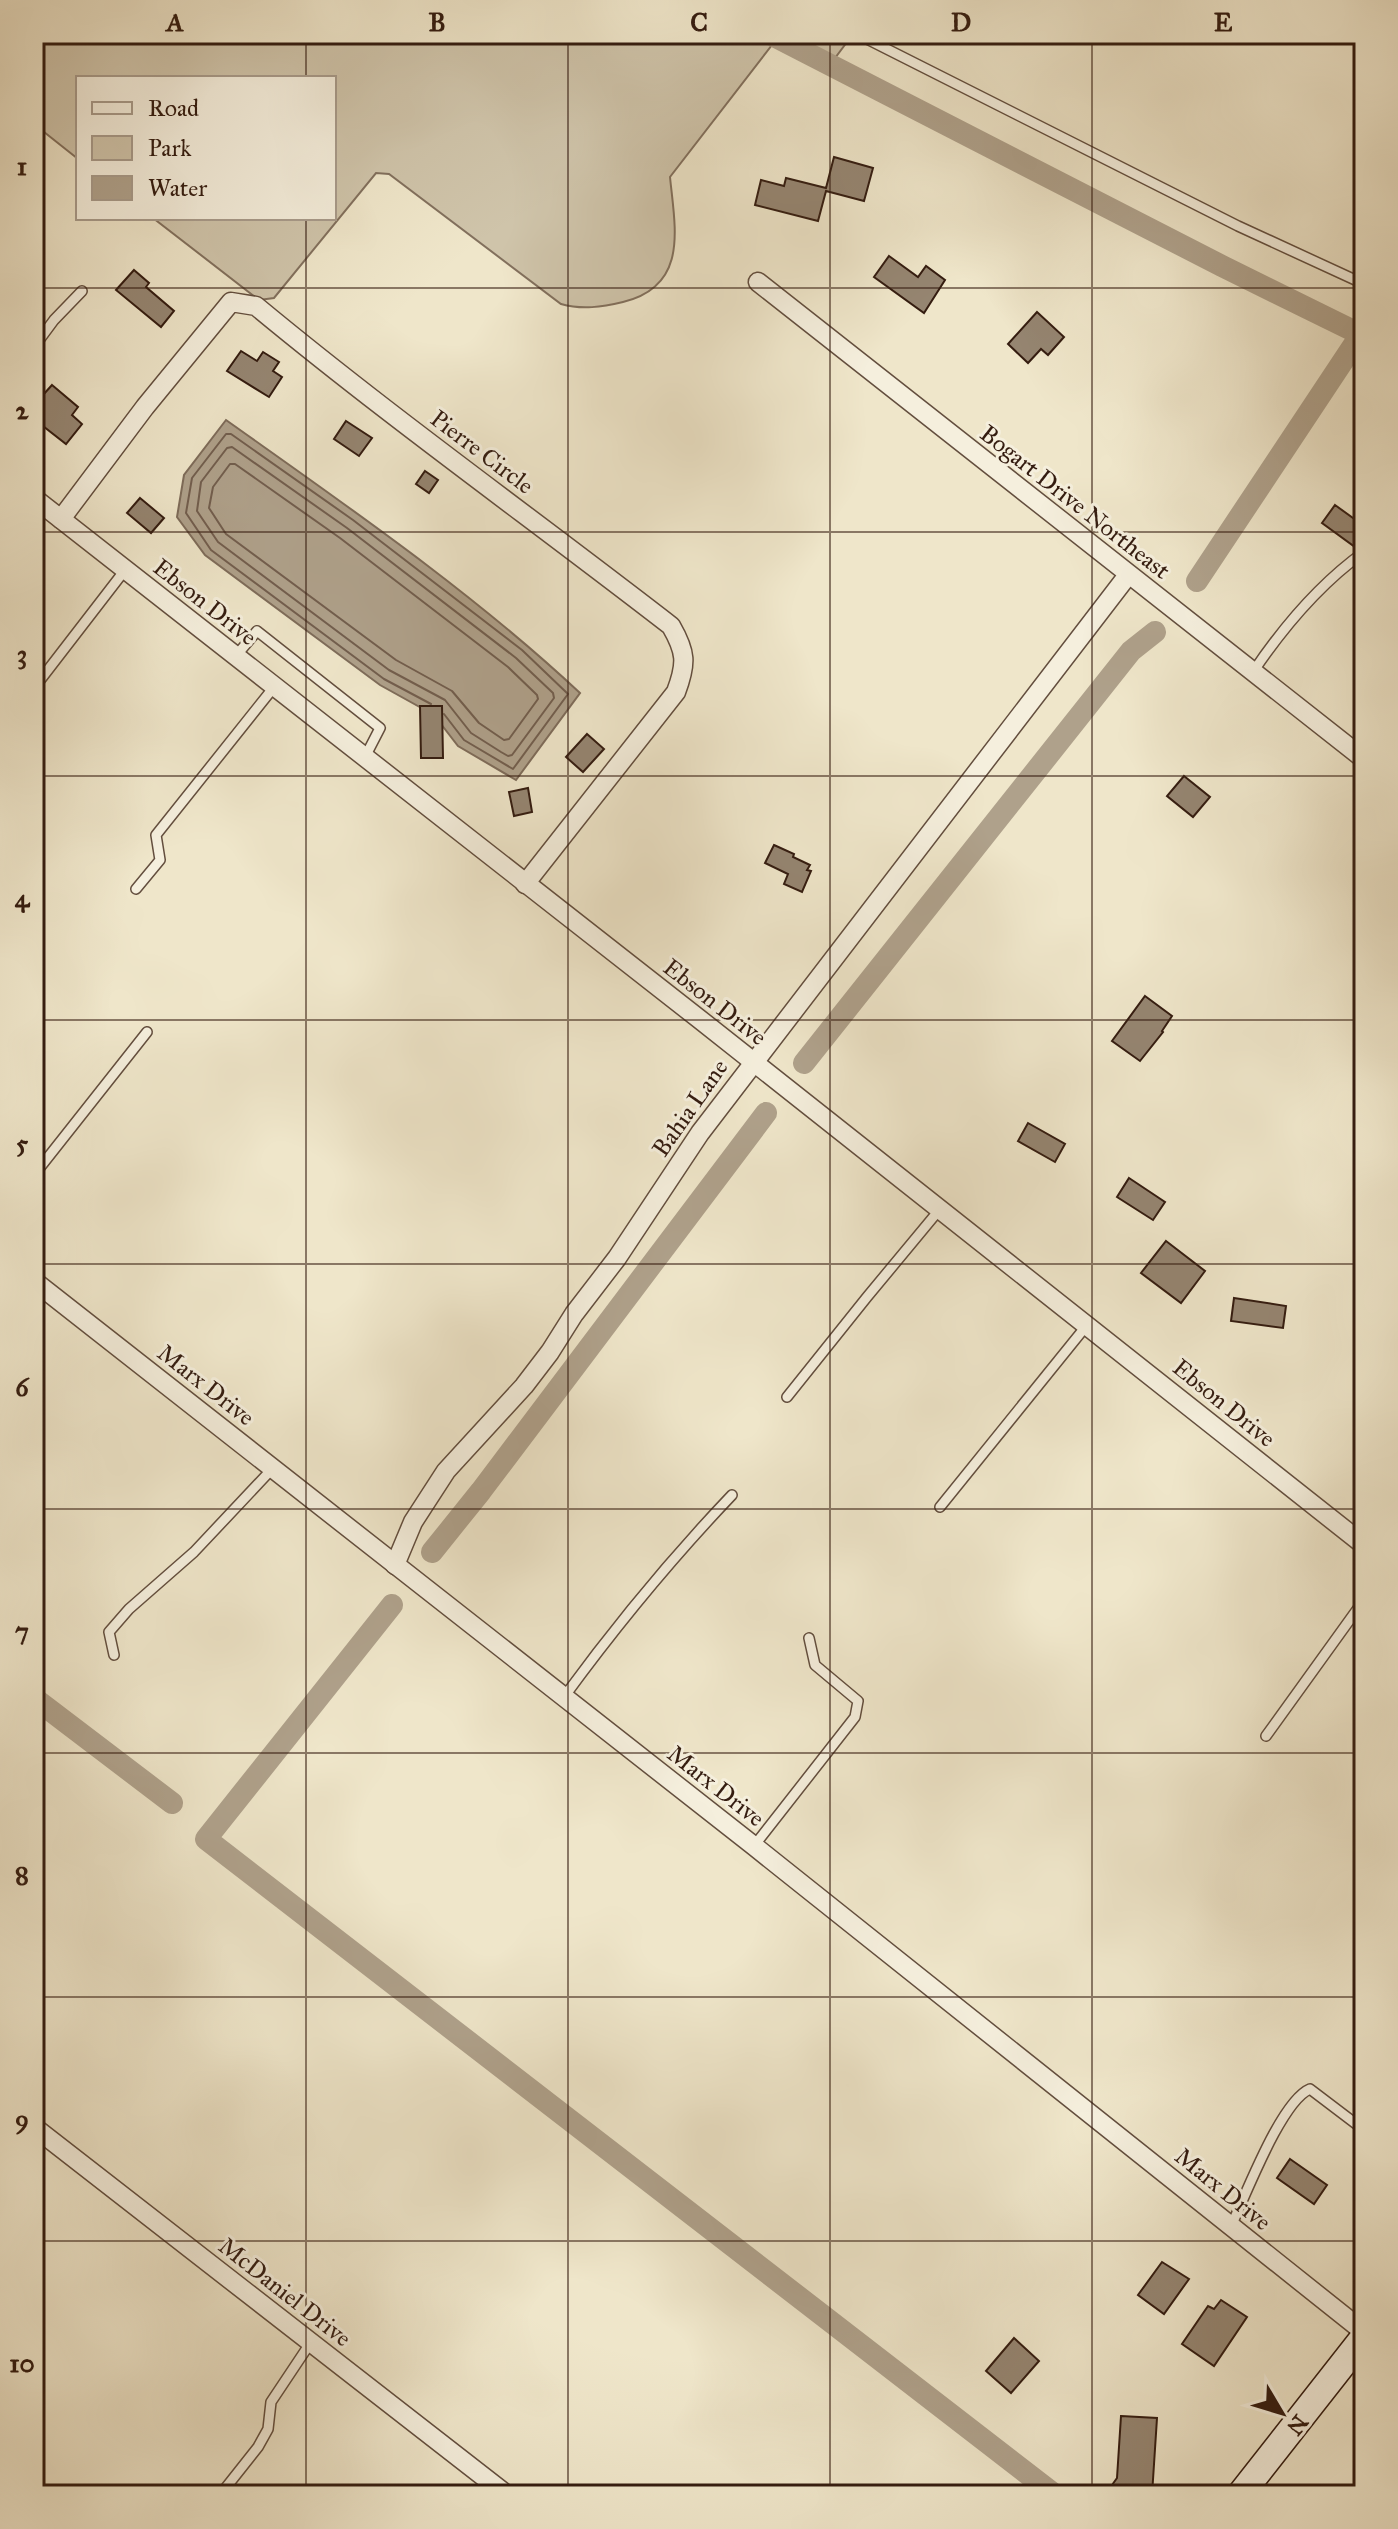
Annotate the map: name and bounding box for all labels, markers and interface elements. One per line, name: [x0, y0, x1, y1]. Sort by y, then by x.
text: A: [164, 6, 184, 38]
text: B: [428, 6, 446, 38]
text: C: [690, 6, 708, 38]
text: D: [951, 6, 971, 38]
text: E: [1214, 6, 1233, 38]
legend: [76, 76, 336, 220]
text: Road: [148, 93, 199, 123]
text: Park: [148, 133, 192, 163]
text: 1: [17, 150, 27, 182]
text: Water: [148, 173, 207, 203]
text: 2: [16, 394, 30, 426]
street label: Pierre Circle: [424, 403, 540, 501]
street label: Bogart Drive Northeast: [974, 418, 1176, 586]
street label: Ebson Drive: [147, 552, 263, 652]
text: 3: [17, 638, 27, 670]
text: 4: [15, 882, 31, 914]
street label: Ebson Drive: [657, 952, 773, 1052]
street label: Bahia Lane: [646, 1053, 734, 1163]
text: 5: [16, 1127, 29, 1159]
street label: Marx Drive: [151, 1338, 261, 1432]
street label: Ebson Drive: [1167, 1352, 1281, 1454]
text: 6: [15, 1371, 30, 1403]
text: 7: [15, 1615, 29, 1647]
street label: Marx Drive: [661, 1739, 771, 1833]
text: 8: [15, 1859, 29, 1891]
text: 9: [15, 2103, 29, 2135]
street label: Marx Drive: [1169, 2141, 1277, 2237]
street label: McDaniel Drive: [213, 2231, 357, 2353]
text: 10: [9, 2347, 35, 2379]
north arrow: [1242, 2373, 1322, 2453]
text: N: [1281, 2409, 1314, 2441]

